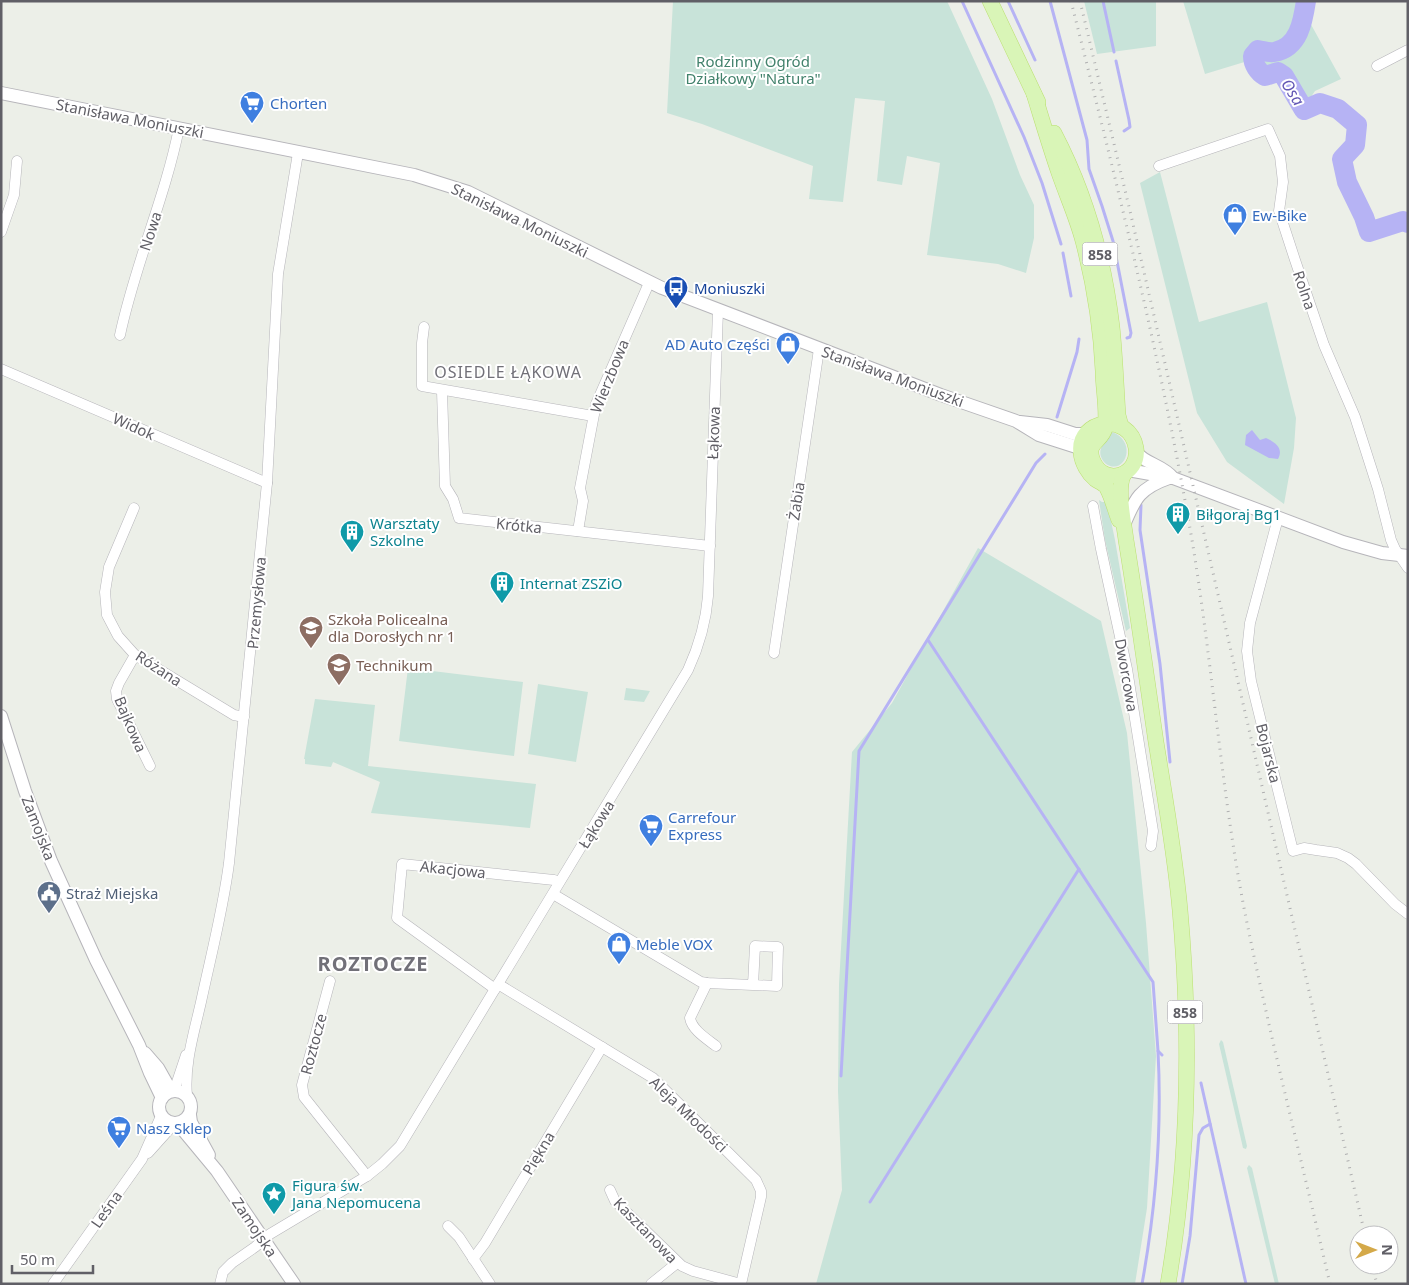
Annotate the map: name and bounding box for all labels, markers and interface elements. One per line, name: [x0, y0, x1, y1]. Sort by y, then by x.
park label: Rodzinny Ogród Działkowy "Natura": [685, 51, 821, 88]
water label: Osa: [1276, 74, 1310, 110]
supermarket icon: Chorten: [239, 90, 265, 124]
place label: Chorten: [270, 93, 327, 113]
street label: Stanisława Moniuszki: [54, 94, 206, 142]
street label: Stanisława Moniuszki: [448, 178, 592, 262]
shop icon: Ew-Bike: [1222, 202, 1248, 236]
place label: Ew-Bike: [1252, 205, 1307, 225]
street label: Nowa: [134, 209, 166, 253]
road number: 858: [1082, 242, 1118, 266]
street label: Rolna: [1289, 268, 1321, 312]
bus stop icon: Moniuszki: [663, 275, 689, 309]
place label: Moniuszki: [694, 278, 765, 298]
shop icon: AD Auto Części: [775, 331, 801, 365]
place label: AD Auto Części: [665, 334, 770, 354]
street label: Wierzbowa: [585, 336, 633, 416]
street label: Stanisława Moniuszki: [819, 341, 967, 411]
district label: OSIEDLE ŁĄKOWA: [434, 361, 582, 383]
street label: Łąkowa: [702, 406, 724, 460]
street label: Widok: [110, 408, 158, 444]
street label: Żabia: [783, 480, 809, 522]
building icon: Biłgoraj Bg1: [1165, 501, 1191, 535]
place label: Biłgoraj Bg1: [1196, 504, 1281, 524]
place label: Warsztaty Szkolne: [370, 513, 440, 550]
street label: Krótka: [495, 513, 543, 537]
building icon: Warsztaty Szkolne: [339, 519, 365, 553]
street label: Przemysłowa: [242, 556, 270, 650]
building icon: Internat ZSZiO: [489, 570, 515, 604]
place label: Internat ZSZiO: [520, 573, 622, 593]
place label: Szkoła Policealna dla Dorosłych nr 1: [328, 609, 455, 646]
school or university icon: Szkoła Policealna dla Dorosłych nr 1: [298, 615, 324, 649]
street label: Dworcowa: [1111, 637, 1143, 713]
street label: Różana: [132, 646, 186, 690]
school or university icon: Technikum: [326, 652, 352, 686]
place label: Technikum: [356, 655, 433, 675]
street label: Bajkowa: [110, 693, 152, 755]
street label: Bojarska: [1252, 721, 1286, 785]
street label: Zamojska: [18, 793, 60, 863]
street label: Łąkowa: [573, 796, 619, 852]
place label: Carrefour Express: [668, 807, 736, 844]
supermarket icon: Carrefour Express: [638, 813, 664, 847]
street label: Akacjowa: [419, 856, 487, 882]
public building icon: Straż Miejska: [36, 880, 62, 914]
place label: Straż Miejska: [66, 883, 158, 903]
shop icon: Meble VOX: [606, 931, 632, 965]
place label: Meble VOX: [636, 934, 713, 954]
district label: ROZTOCZE: [318, 950, 428, 977]
road number: 858: [1168, 1000, 1202, 1024]
street label: Roztocze: [295, 1011, 331, 1077]
street label: Aleja Młodości: [646, 1072, 732, 1156]
supermarket icon: Nasz Sklep: [106, 1115, 132, 1149]
place label: Nasz Sklep: [136, 1118, 212, 1138]
street label: Piękna: [517, 1128, 559, 1178]
place label: Figura św. Jana Nepomucena: [290, 1175, 421, 1212]
place icon: Figura św. Jana Nepomucena: [261, 1181, 287, 1215]
street label: Leśna: [86, 1186, 126, 1232]
street label: Zamojska: [228, 1193, 282, 1261]
street label: Kasztanowa: [610, 1193, 682, 1267]
north arrow: [1349, 1225, 1399, 1275]
scale bar: [12, 1242, 94, 1274]
text: N: [1378, 1244, 1397, 1256]
text: 50 m: [20, 1249, 55, 1269]

